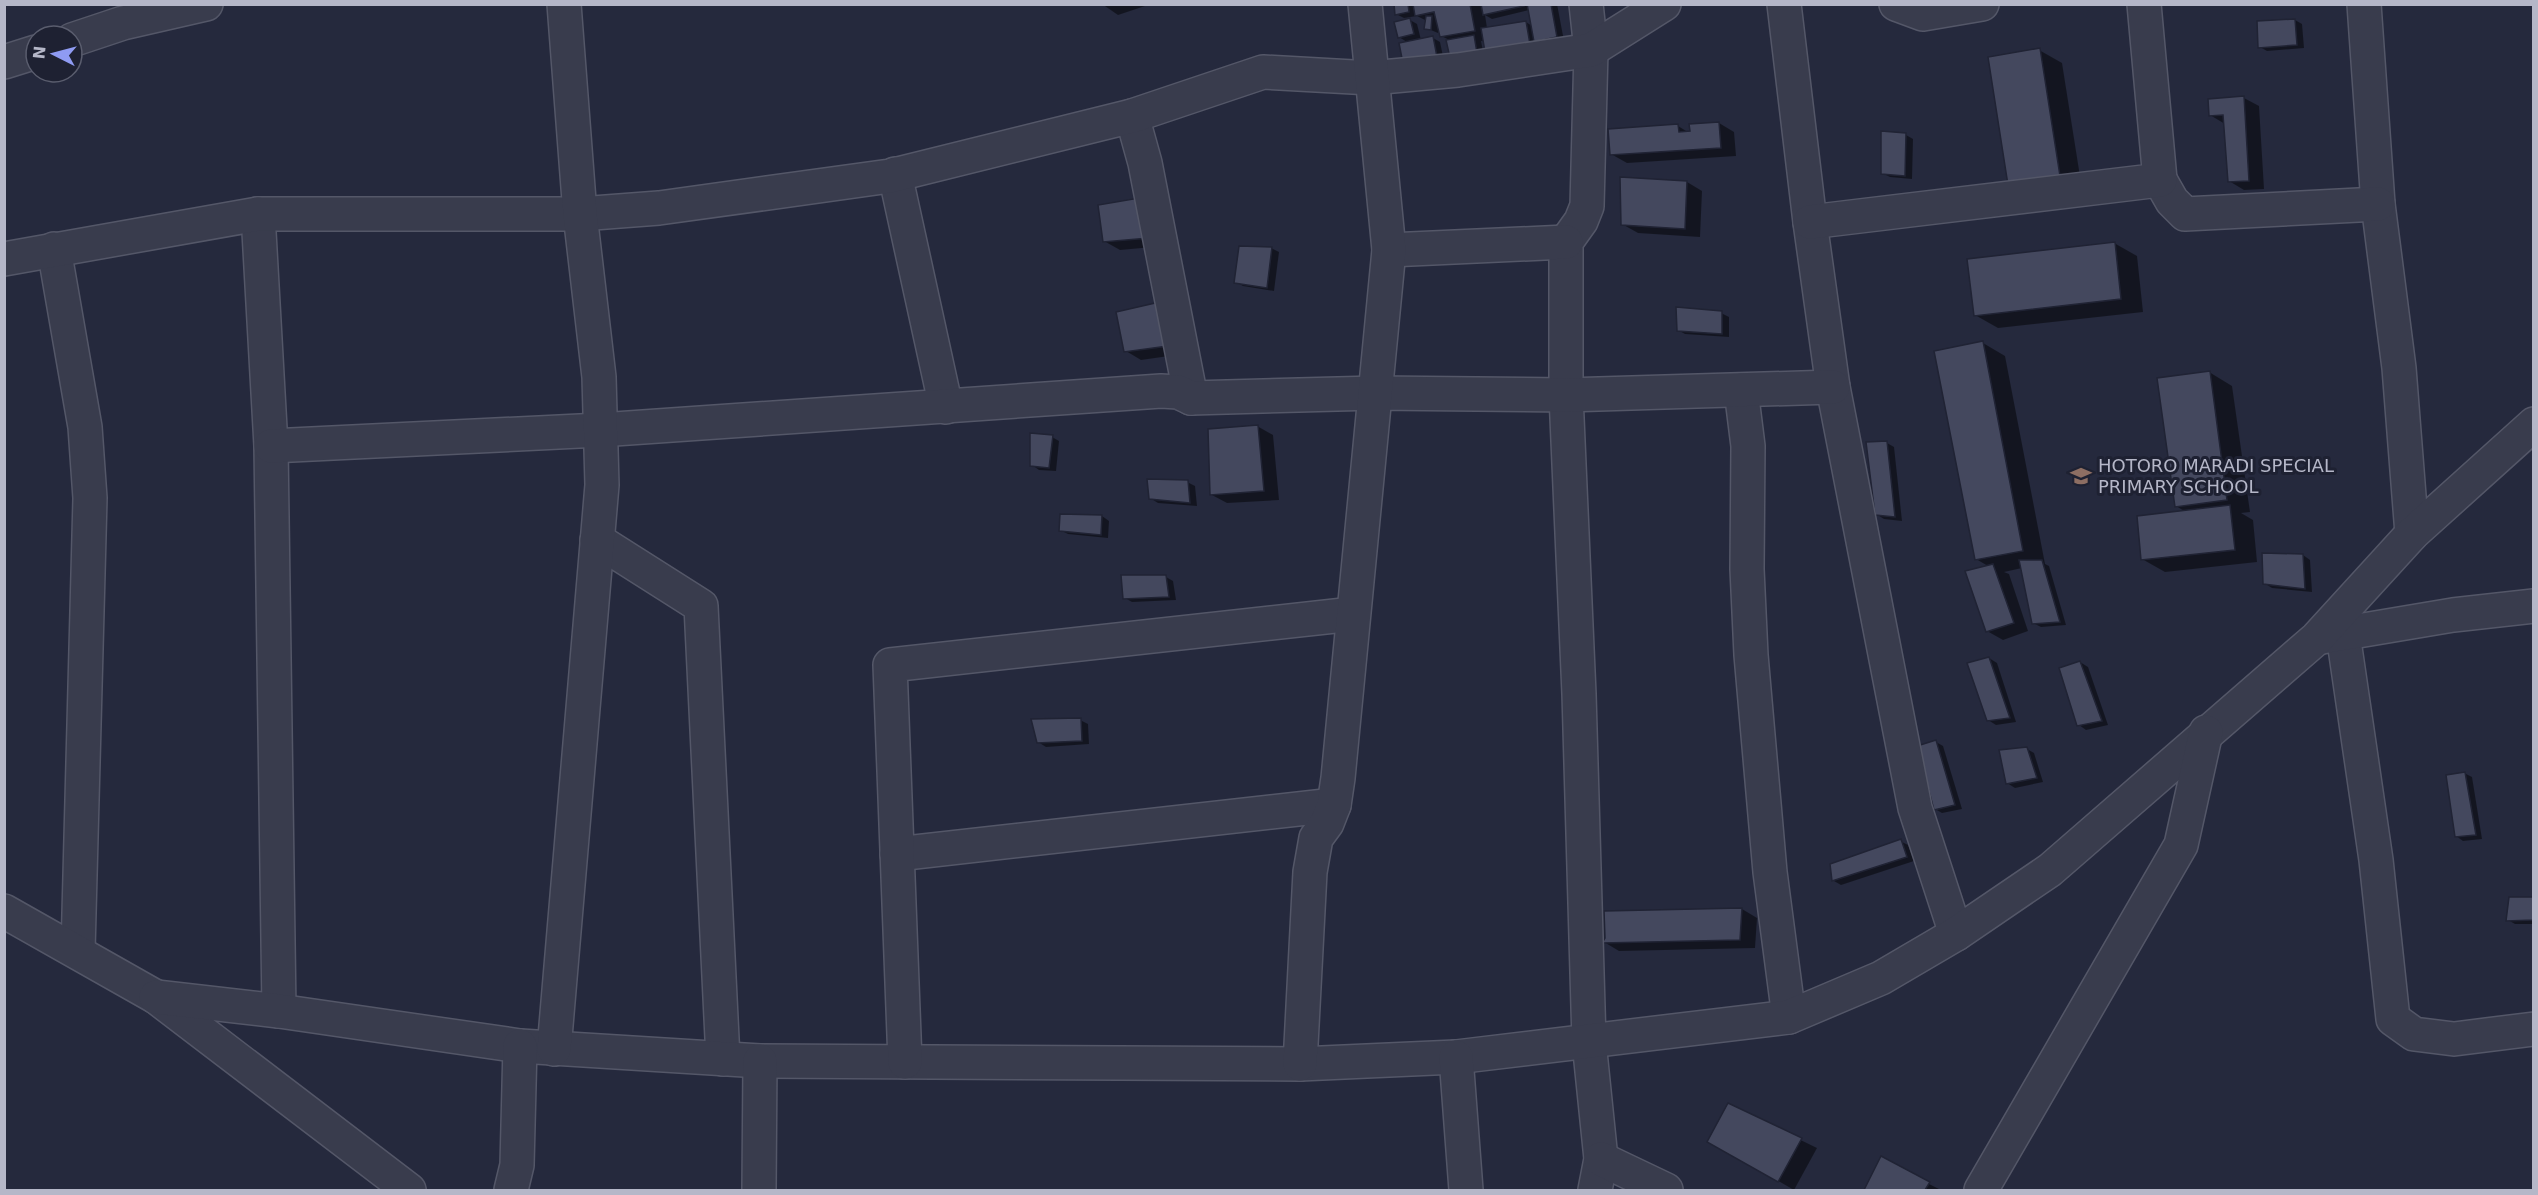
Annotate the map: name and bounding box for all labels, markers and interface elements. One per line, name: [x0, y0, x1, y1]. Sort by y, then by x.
north arrow: [24, 24, 84, 84]
text: N: [29, 45, 50, 60]
place label: HOTORO MARADI SPECIAL PRIMARY SCHOOL: [2098, 455, 2334, 497]
school or university icon: HOTORO MARADI SPECIAL PRIMARY SCHOOL: [2069, 464, 2093, 488]

